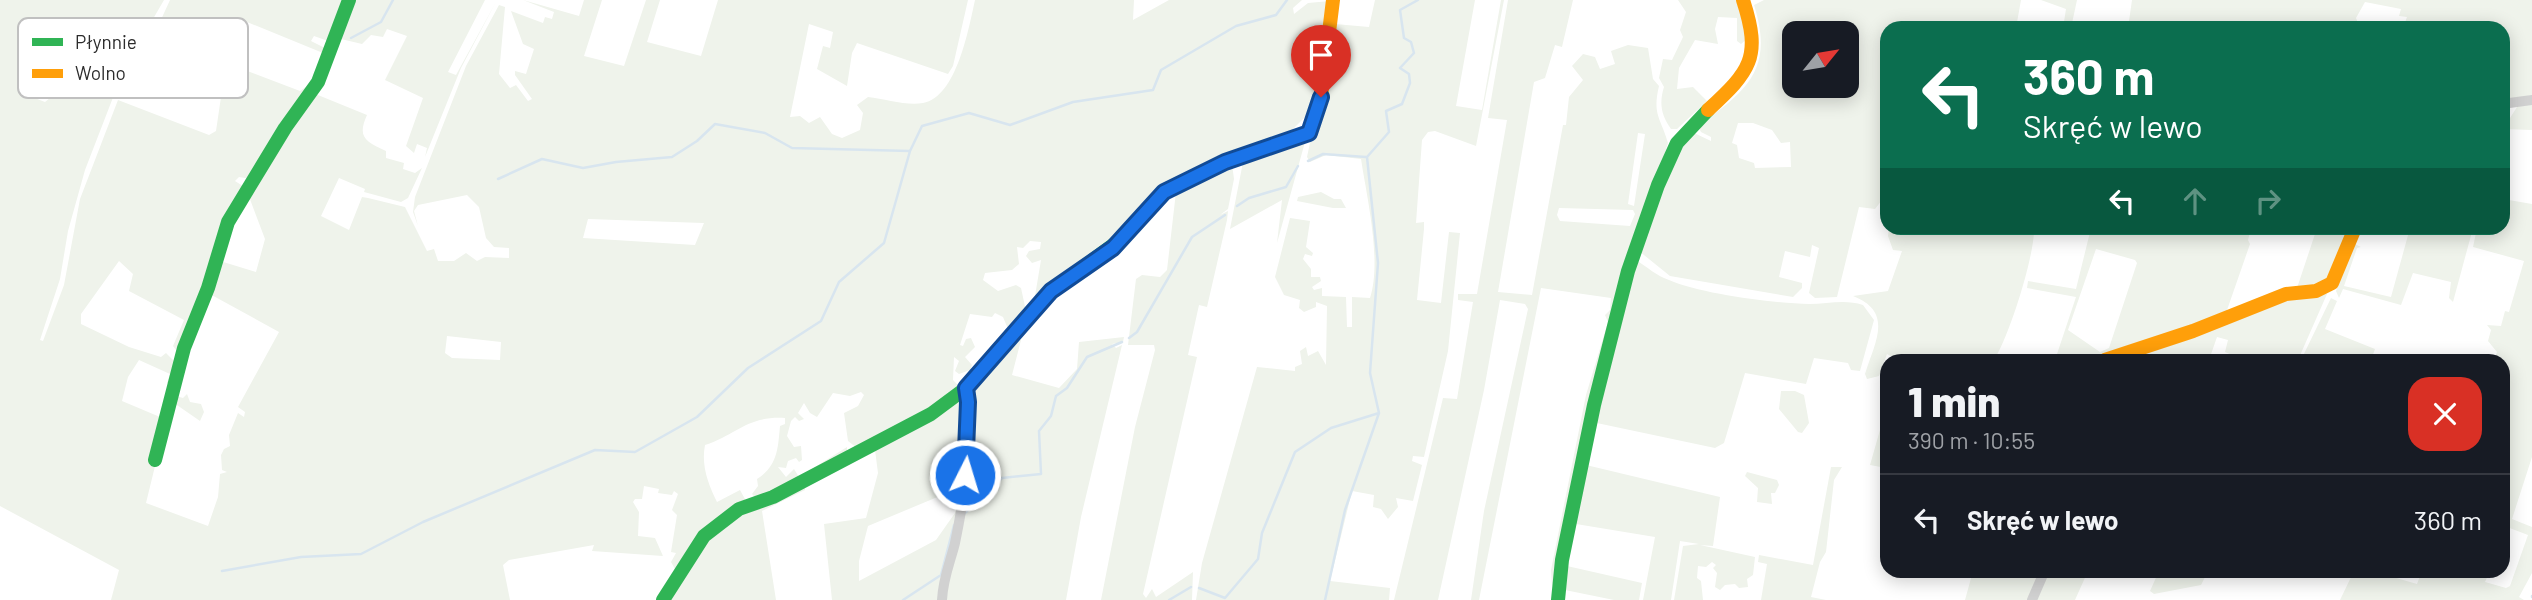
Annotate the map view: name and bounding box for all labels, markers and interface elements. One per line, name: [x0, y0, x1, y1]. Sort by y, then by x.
legend: [18, 18, 248, 98]
north arrow: [1782, 21, 1858, 98]
map controls: [1782, 21, 1859, 98]
pin: [1291, 25, 1351, 97]
text: Płynnie: [75, 30, 137, 53]
icon: arrive: [1302, 36, 1340, 74]
text: 360 m: [2023, 46, 2154, 105]
icon: left: [1908, 49, 1999, 140]
text: Wolno: [75, 61, 126, 84]
text: Skręć w lewo: [2023, 106, 2203, 144]
icon: left: [2103, 182, 2141, 220]
icon: ahead: [2176, 182, 2214, 220]
icon: right: [2249, 182, 2287, 220]
text: 1 min: [1908, 375, 2000, 425]
button: close: [2408, 377, 2482, 451]
text: 390 m · 10:55: [1908, 426, 2035, 454]
position arrow: [928, 438, 1002, 512]
icon: left: [1908, 501, 1946, 539]
text: Skręć w lewo: [1967, 504, 2119, 535]
text: 360 m: [2414, 504, 2482, 535]

